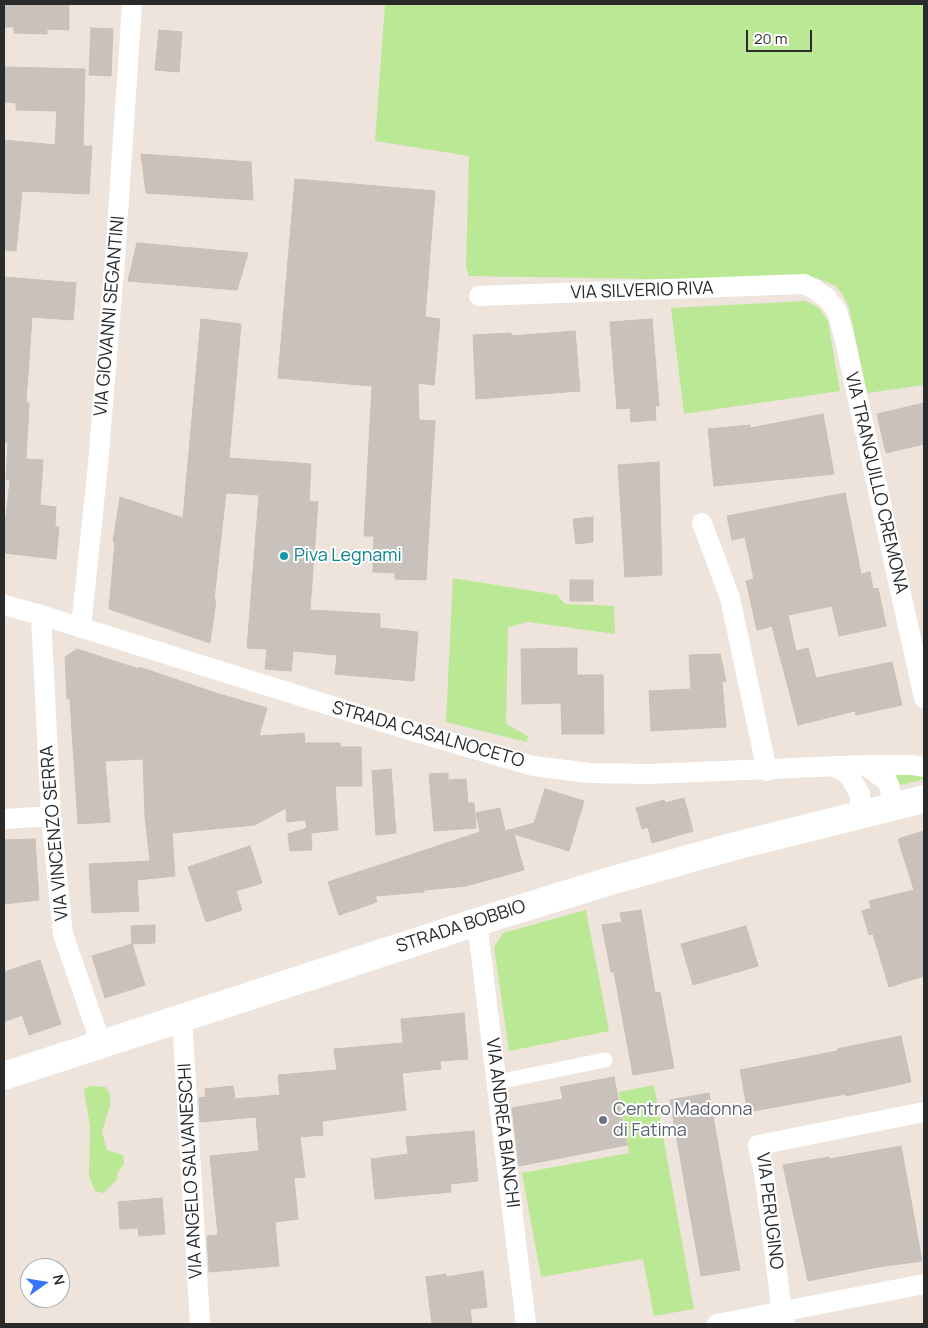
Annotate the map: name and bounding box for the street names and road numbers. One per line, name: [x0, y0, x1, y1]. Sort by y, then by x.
street label: VIA GIOVANNI SEGANTINI: [90, 215, 130, 417]
street label: VIA SILVERIO RIVA: [570, 278, 714, 304]
street label: VIA TRANQUILLO CREMONA: [840, 370, 912, 596]
street label: STRADA CASALNOCETO: [329, 697, 527, 773]
street label: VIA VINCENZO SERRA: [37, 744, 73, 922]
street label: STRADA BOBBIO: [394, 896, 528, 958]
street label: VIA ANDREA BIANCHI: [481, 1037, 523, 1209]
street label: VIA ANGELO SALVANESCHI: [175, 1063, 207, 1279]
street label: VIA PERUGINO: [751, 1151, 787, 1271]

